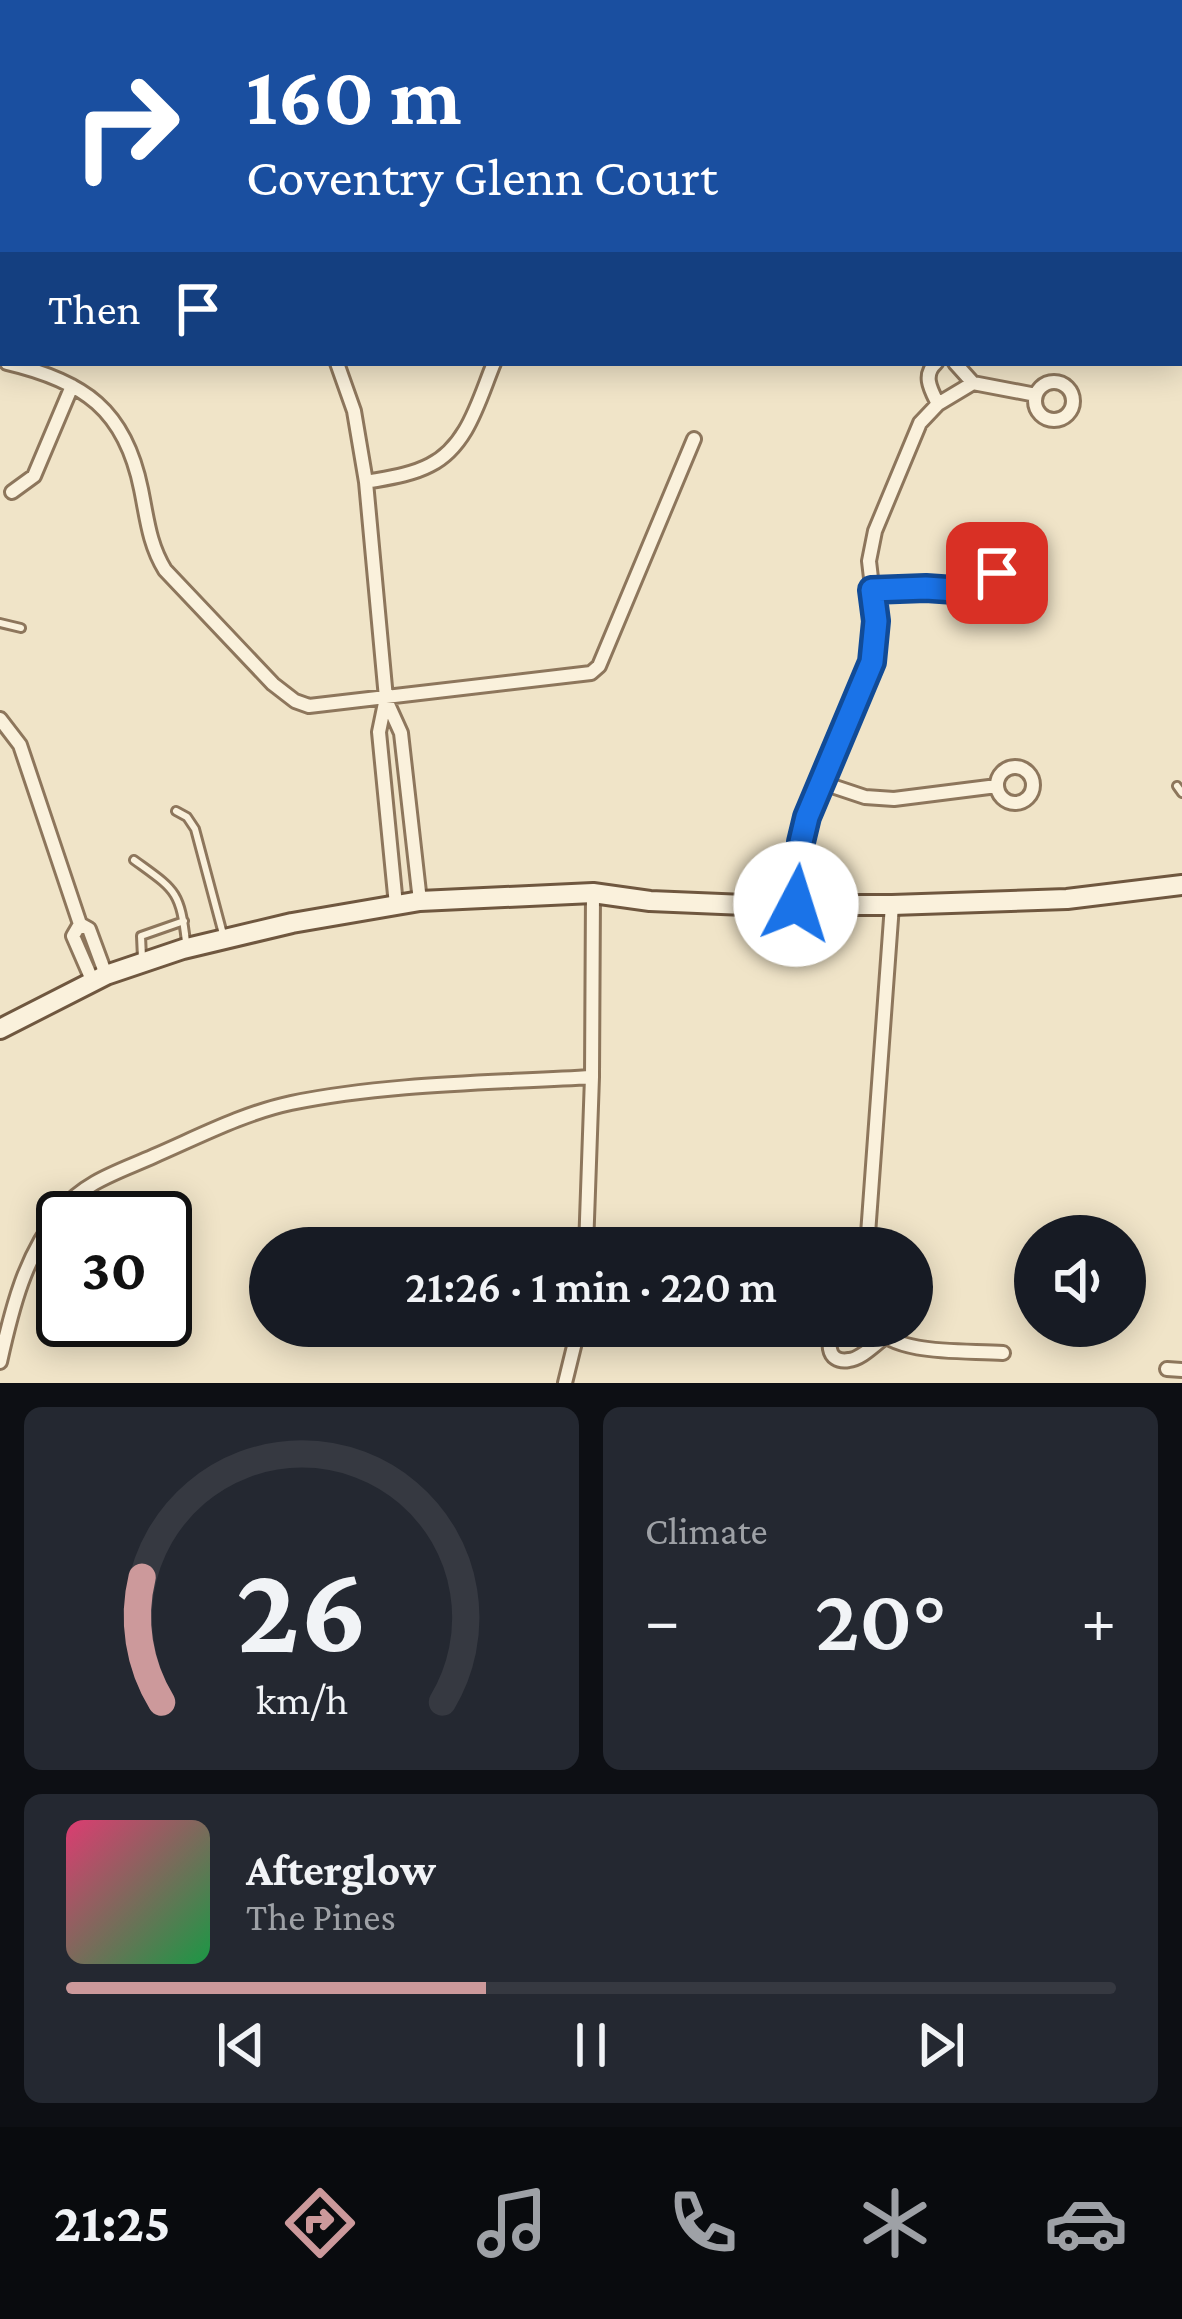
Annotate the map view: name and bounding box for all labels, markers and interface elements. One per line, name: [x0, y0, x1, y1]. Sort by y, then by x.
icon: right: [48, 48, 204, 204]
text: 160 m: [246, 49, 462, 142]
text: Coventry Glenn Court: [246, 147, 718, 207]
icon: arrive: [165, 276, 231, 342]
text: Then: [48, 284, 141, 334]
pin: [946, 522, 1048, 624]
icon: arrive: [964, 540, 1030, 606]
position arrow: [733, 841, 859, 967]
speed limit sign: 30: [36, 1191, 192, 1347]
map controls: [1014, 1215, 1146, 1347]
button: sound: [1014, 1215, 1146, 1347]
text: 21:26 · 1 min · 220 m: [405, 1262, 777, 1312]
text: Climate: [645, 1509, 768, 1552]
text: 26: [236, 1539, 367, 1678]
text: 20°: [815, 1569, 946, 1669]
text: −: [645, 1583, 680, 1656]
text: +: [1081, 1583, 1116, 1656]
text: km/h: [255, 1675, 348, 1722]
text: Afterglow: [246, 1845, 436, 1895]
text: The Pines: [246, 1895, 396, 1938]
icon: previous: [208, 2012, 274, 2078]
icon: pause: [558, 2012, 624, 2078]
icon: next: [908, 2012, 974, 2078]
icon: directions: [278, 2181, 362, 2265]
icon: music: [470, 2181, 554, 2265]
icon: phone: [661, 2181, 745, 2265]
icon: climate: [853, 2181, 937, 2265]
icon: car: [1044, 2181, 1128, 2265]
text: 21:25: [54, 2193, 171, 2253]

